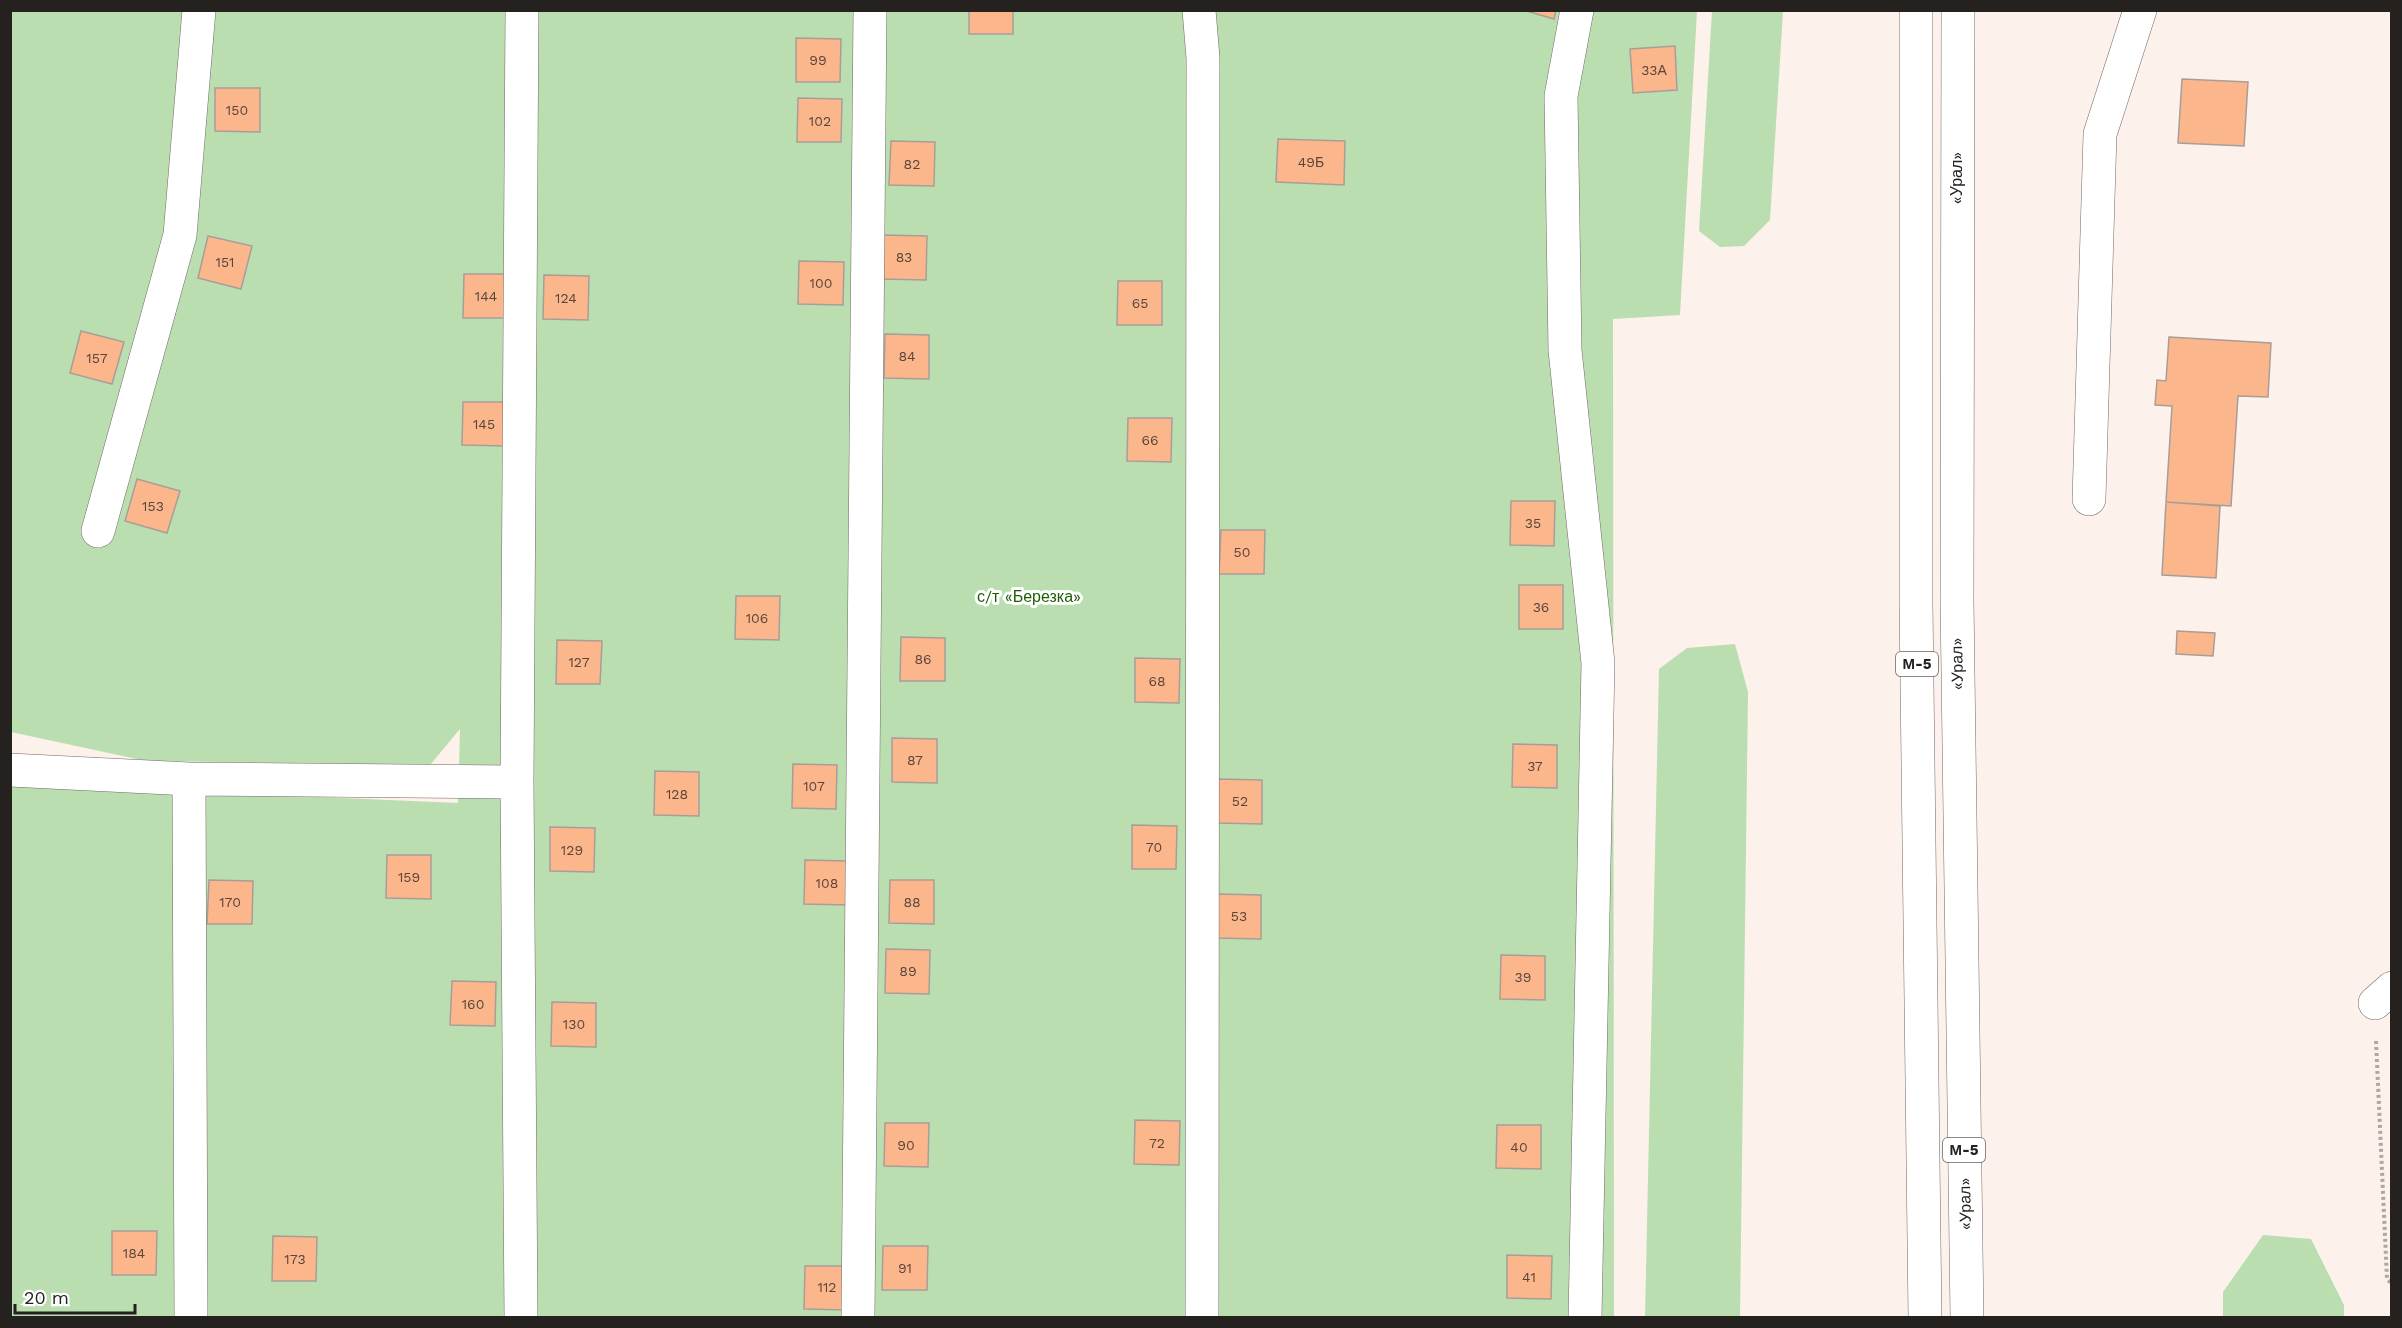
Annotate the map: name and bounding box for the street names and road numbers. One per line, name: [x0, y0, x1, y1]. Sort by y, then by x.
street label: «Урал»: [1947, 152, 1966, 204]
street label: «Урал»: [1947, 638, 1967, 690]
road number: М-5: [1896, 652, 1938, 676]
road number: М-5: [1943, 1138, 1985, 1162]
street label: «Урал»: [1955, 1178, 1975, 1230]

